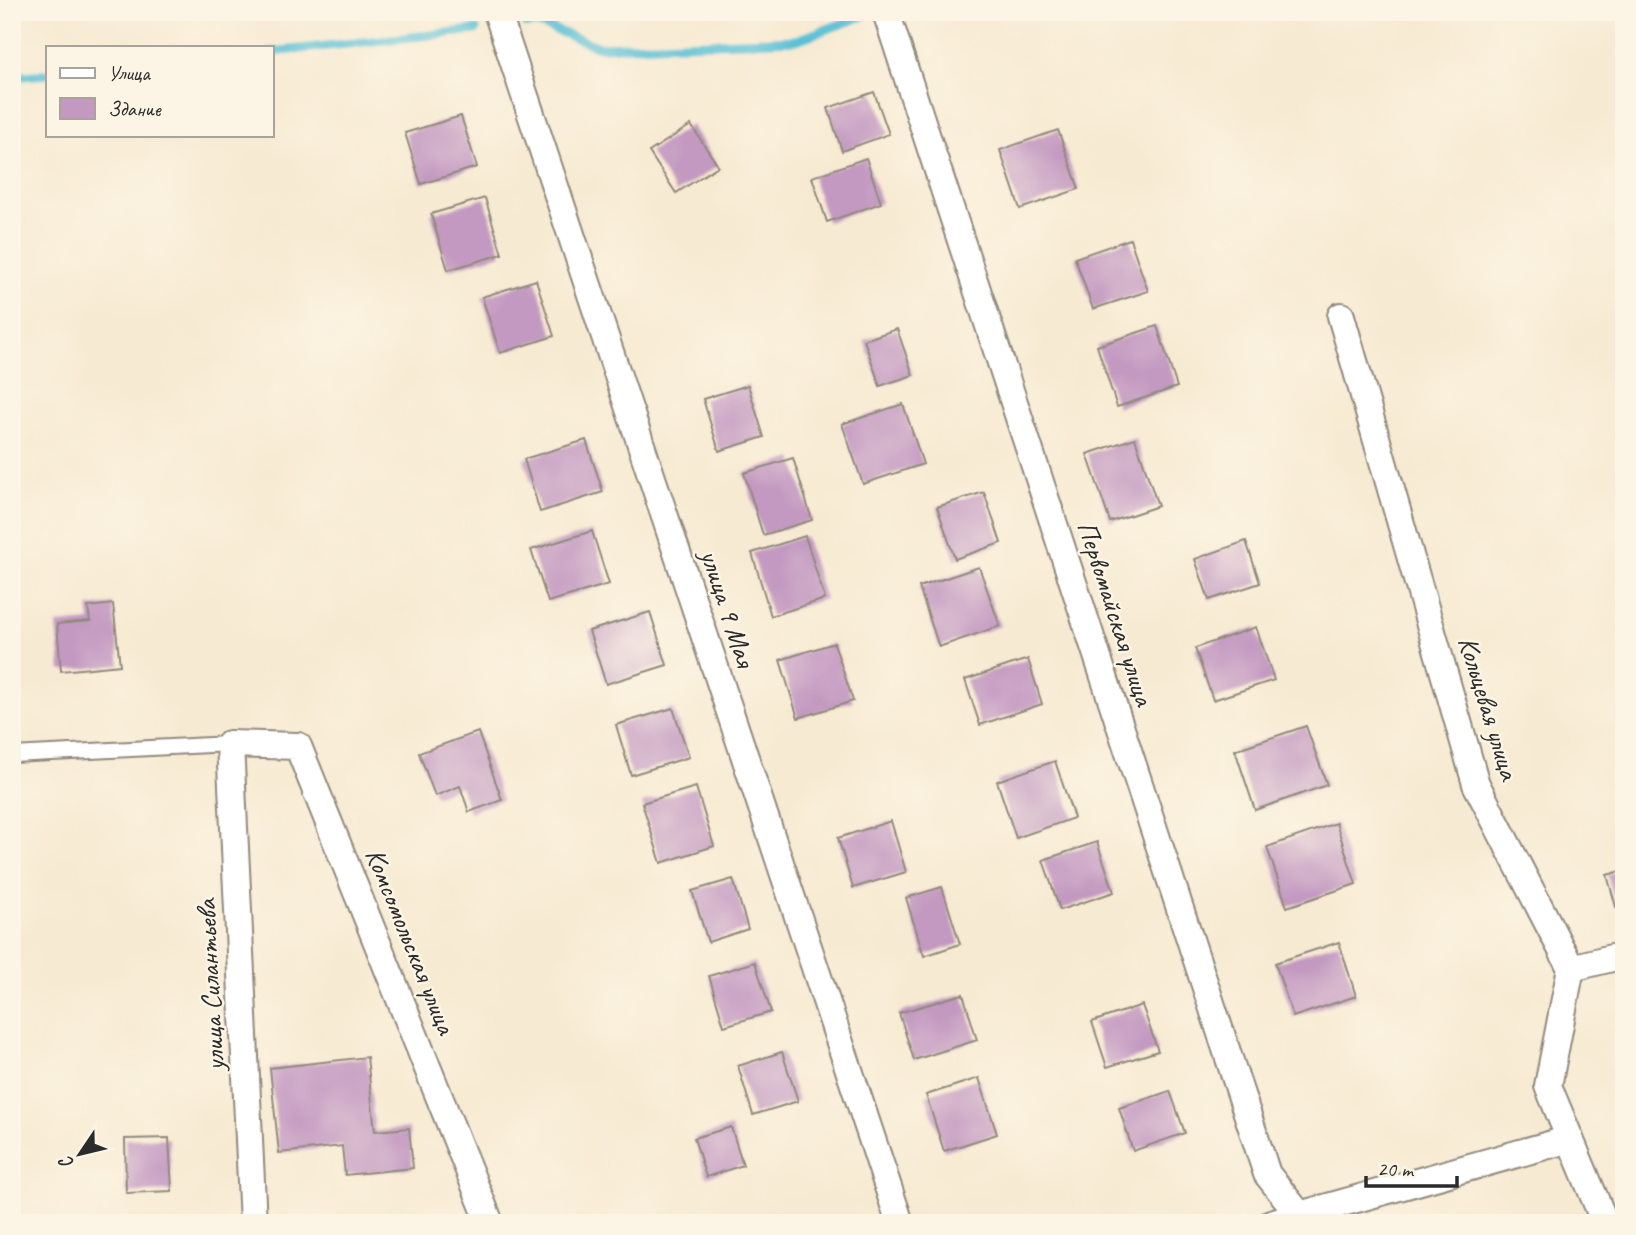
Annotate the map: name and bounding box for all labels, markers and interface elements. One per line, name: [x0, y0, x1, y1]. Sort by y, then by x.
legend: [46, 46, 273, 136]
text: Улица: [108, 60, 151, 86]
text: Здание: [108, 96, 162, 122]
street label: Первомайская улица: [1070, 516, 1163, 711]
street label: улица 9 Мая: [692, 543, 764, 673]
street label: Кольцевая улица: [1451, 632, 1528, 785]
street label: Комсомольская улица: [358, 843, 465, 1041]
street label: улица Силантьева: [188, 897, 232, 1074]
north arrow: [46, 1120, 116, 1190]
scale bar: [1366, 1144, 1458, 1188]
text: С: [53, 1150, 79, 1174]
text: 20 m: [1377, 1156, 1415, 1182]

